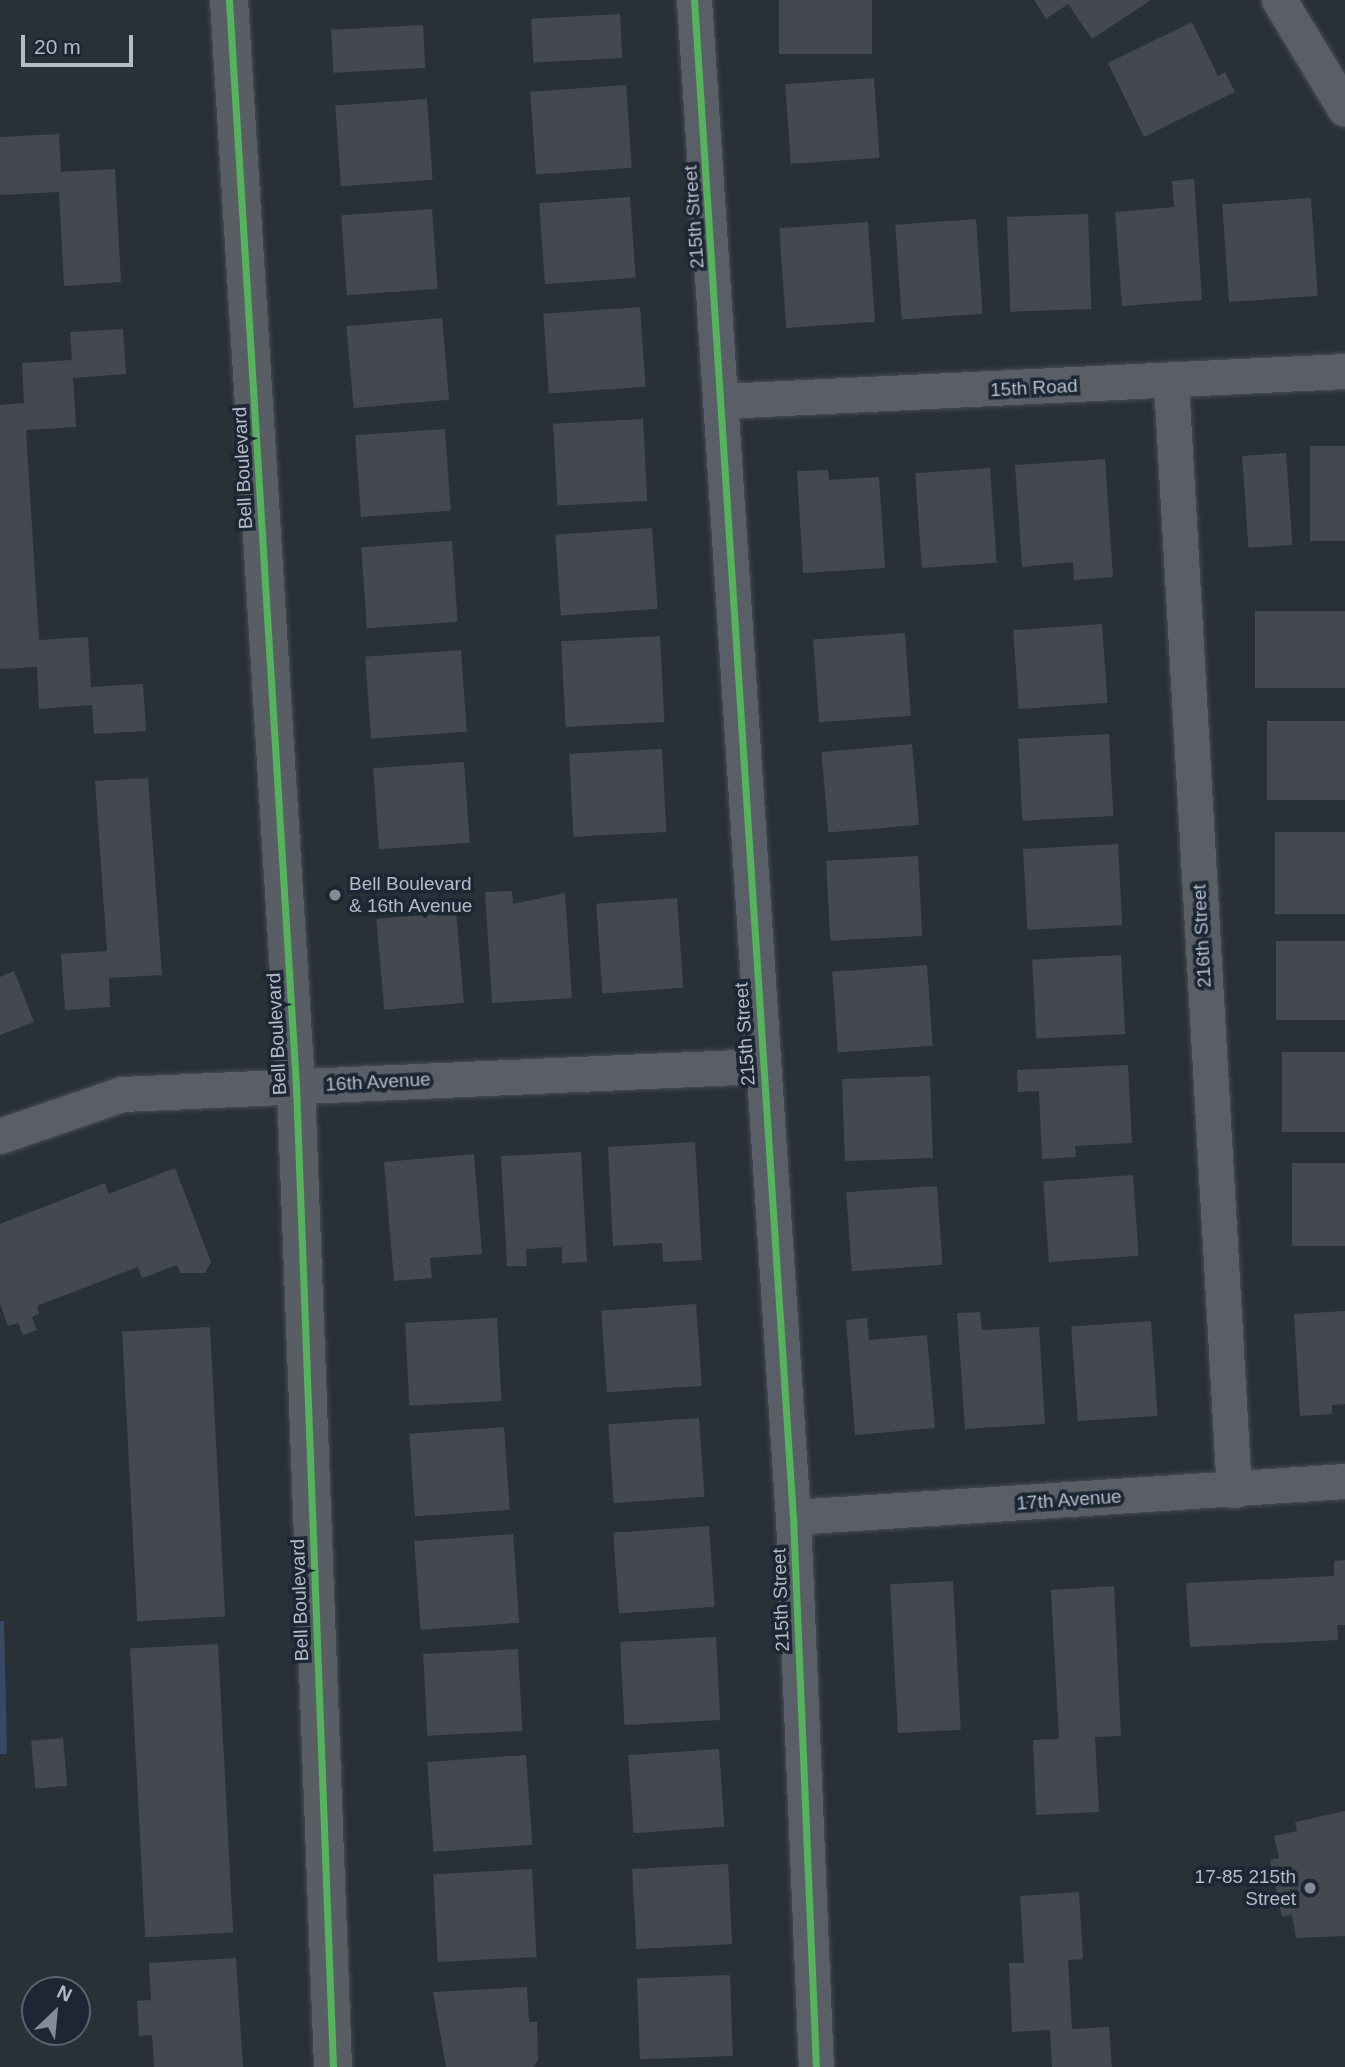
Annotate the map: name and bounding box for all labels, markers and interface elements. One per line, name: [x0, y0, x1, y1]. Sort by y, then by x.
scale bar: [24, 21, 136, 65]
text: 20 m: [34, 35, 81, 58]
street label: 215th Street: [679, 165, 709, 269]
street label: 15th Road: [990, 374, 1078, 402]
street label: Bell Boulevard: [228, 406, 258, 530]
place label: Bell Boulevard & 16th Avenue: [349, 873, 473, 917]
street label: 216th Street: [1188, 884, 1216, 988]
marker: Bell Boulevard & 16th Avenue: [327, 887, 343, 903]
street label: Bell Boulevard: [262, 972, 292, 1096]
street label: 215th Street: [730, 982, 760, 1086]
street label: 16th Avenue: [324, 1068, 432, 1096]
street label: 17th Avenue: [1015, 1485, 1123, 1515]
street label: Bell Boulevard: [286, 1538, 314, 1662]
street label: 215th Street: [768, 1548, 794, 1652]
place label: 17-85 215th Street: [1195, 1866, 1296, 1910]
marker: 17-85 215th Street: [1302, 1880, 1318, 1896]
north arrow: [21, 1976, 91, 2046]
text: N: [54, 1981, 75, 2006]

